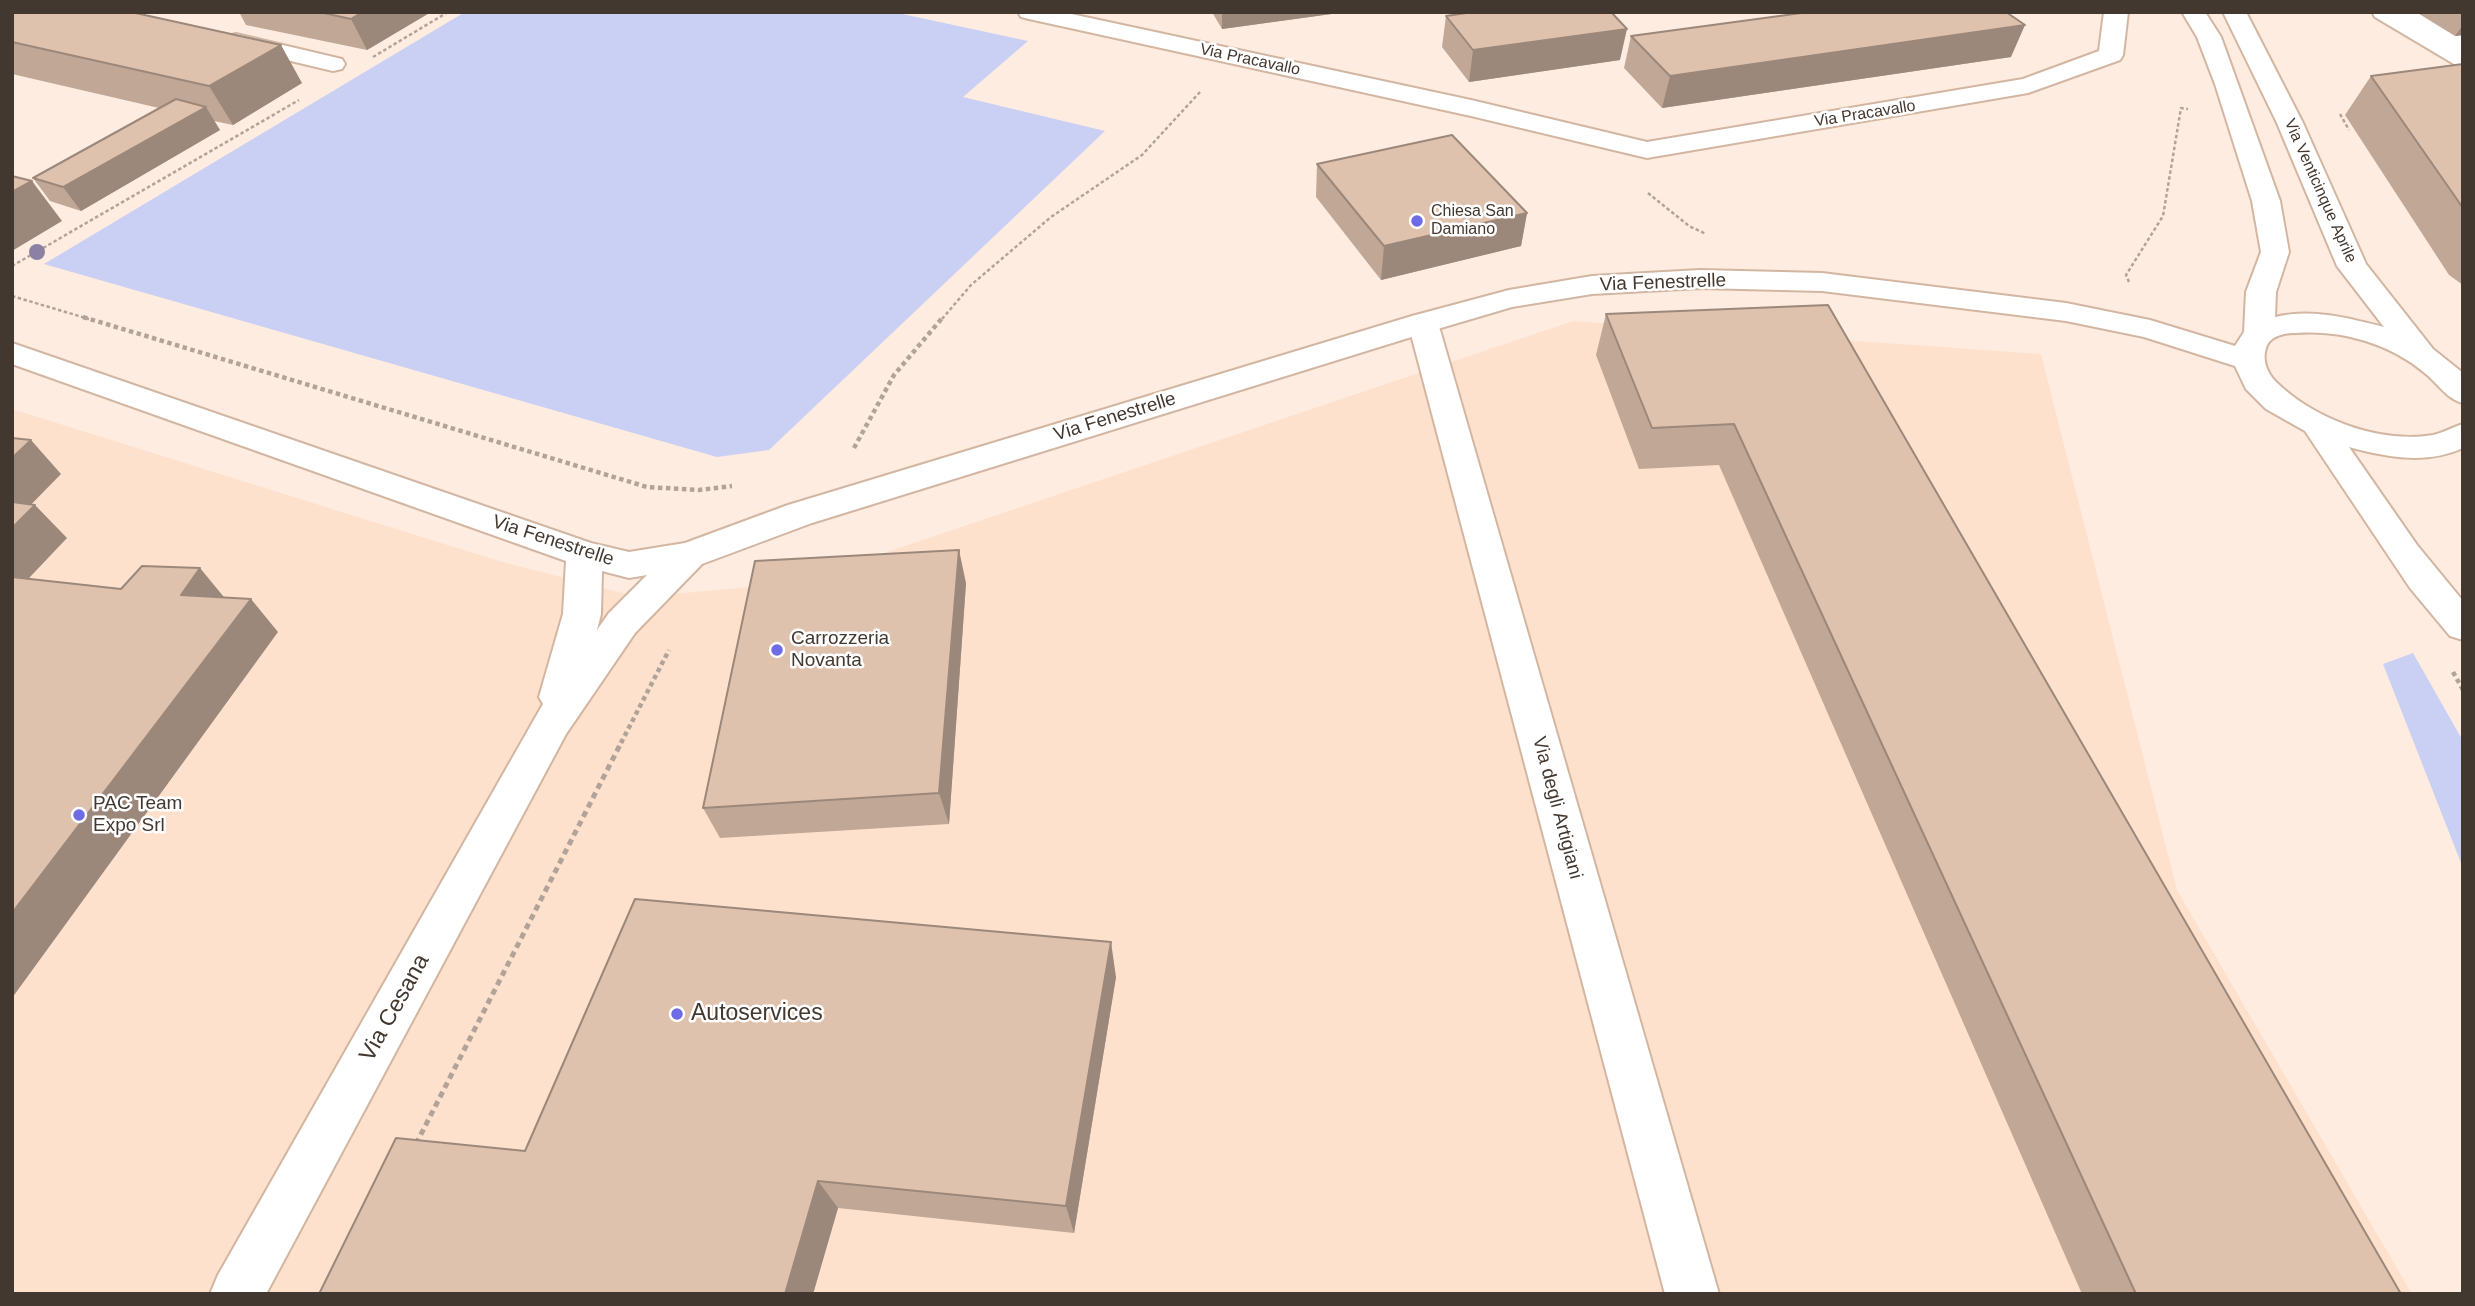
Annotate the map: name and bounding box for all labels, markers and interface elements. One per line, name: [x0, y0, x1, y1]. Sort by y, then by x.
street label: Via Pracavallo: [1198, 40, 1302, 80]
street label: Via Pracavallo: [1813, 97, 1917, 131]
street label: Via Venticinque Aprile: [2280, 116, 2360, 266]
place label: Chiesa San Damiano: [1431, 202, 1514, 240]
marker: Chiesa San Damiano: [1409, 213, 1425, 229]
street label: Via Fenestrelle: [1599, 269, 1727, 297]
street label: Via Fenestrelle: [1051, 388, 1179, 446]
street label: Via Fenestrelle: [489, 511, 617, 571]
place label: Carrozzeria Novanta: [791, 628, 889, 672]
marker: Carrozzeria Novanta: [769, 642, 785, 658]
street label: Via degli Artigiani: [1527, 734, 1587, 882]
place label: PAC Team Expo Srl: [93, 793, 182, 837]
marker: PAC Team Expo Srl: [71, 807, 87, 823]
street label: Via Cesana: [354, 949, 436, 1067]
place label: Autoservices: [691, 1000, 823, 1028]
marker: Autoservices: [669, 1006, 685, 1022]

